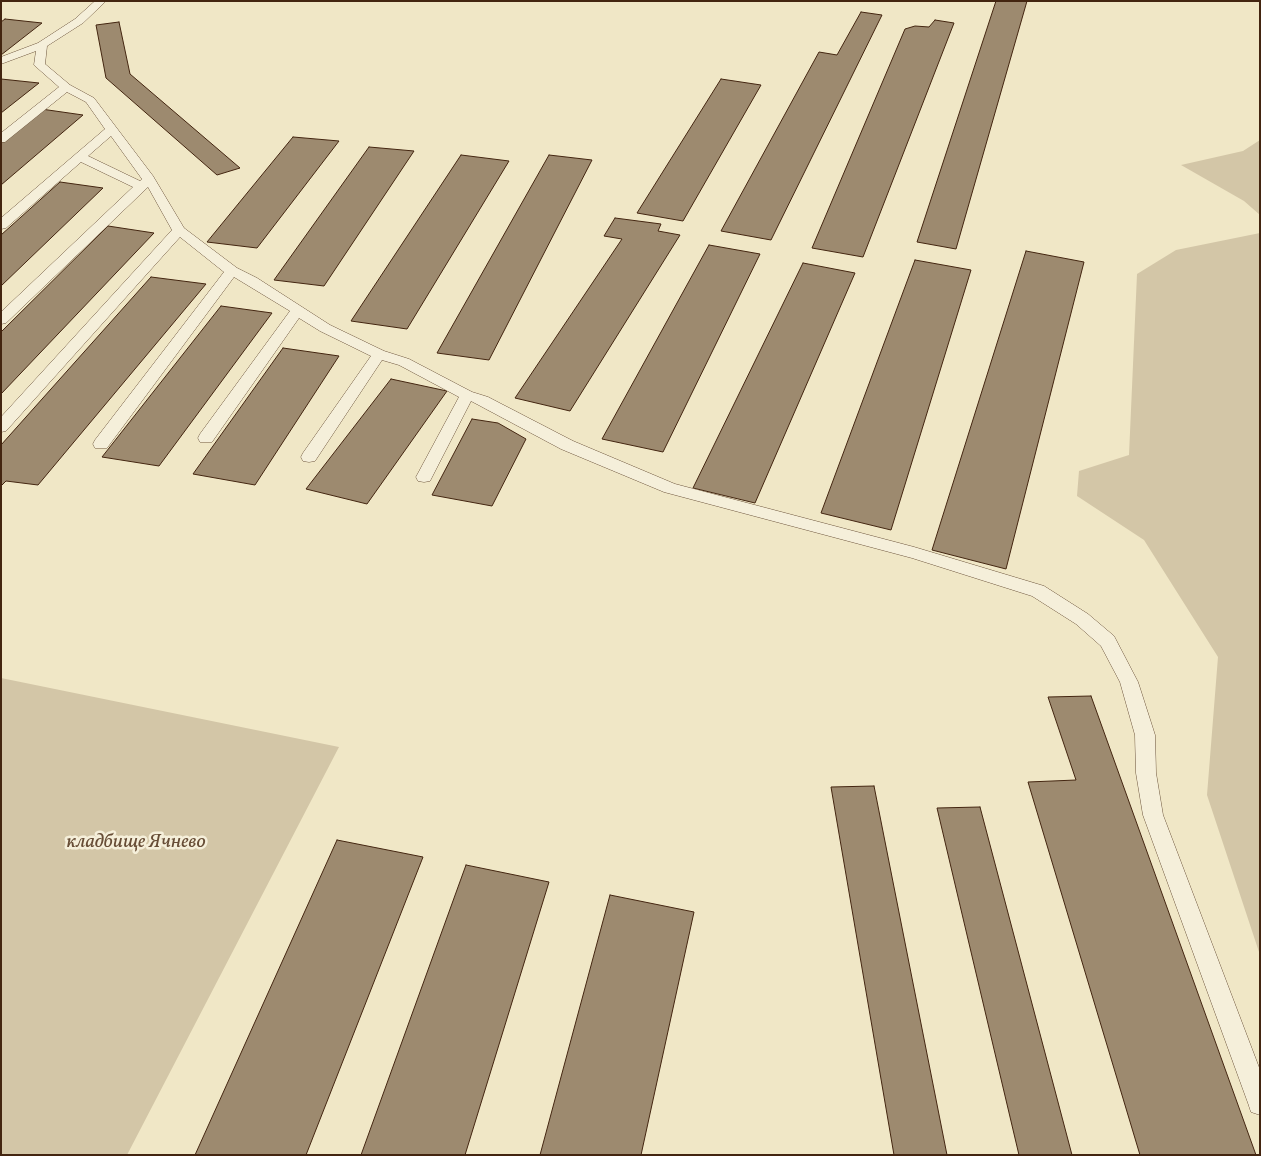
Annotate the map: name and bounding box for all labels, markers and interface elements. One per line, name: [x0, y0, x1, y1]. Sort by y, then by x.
park label: кладбище Ячнево: [66, 831, 206, 855]

